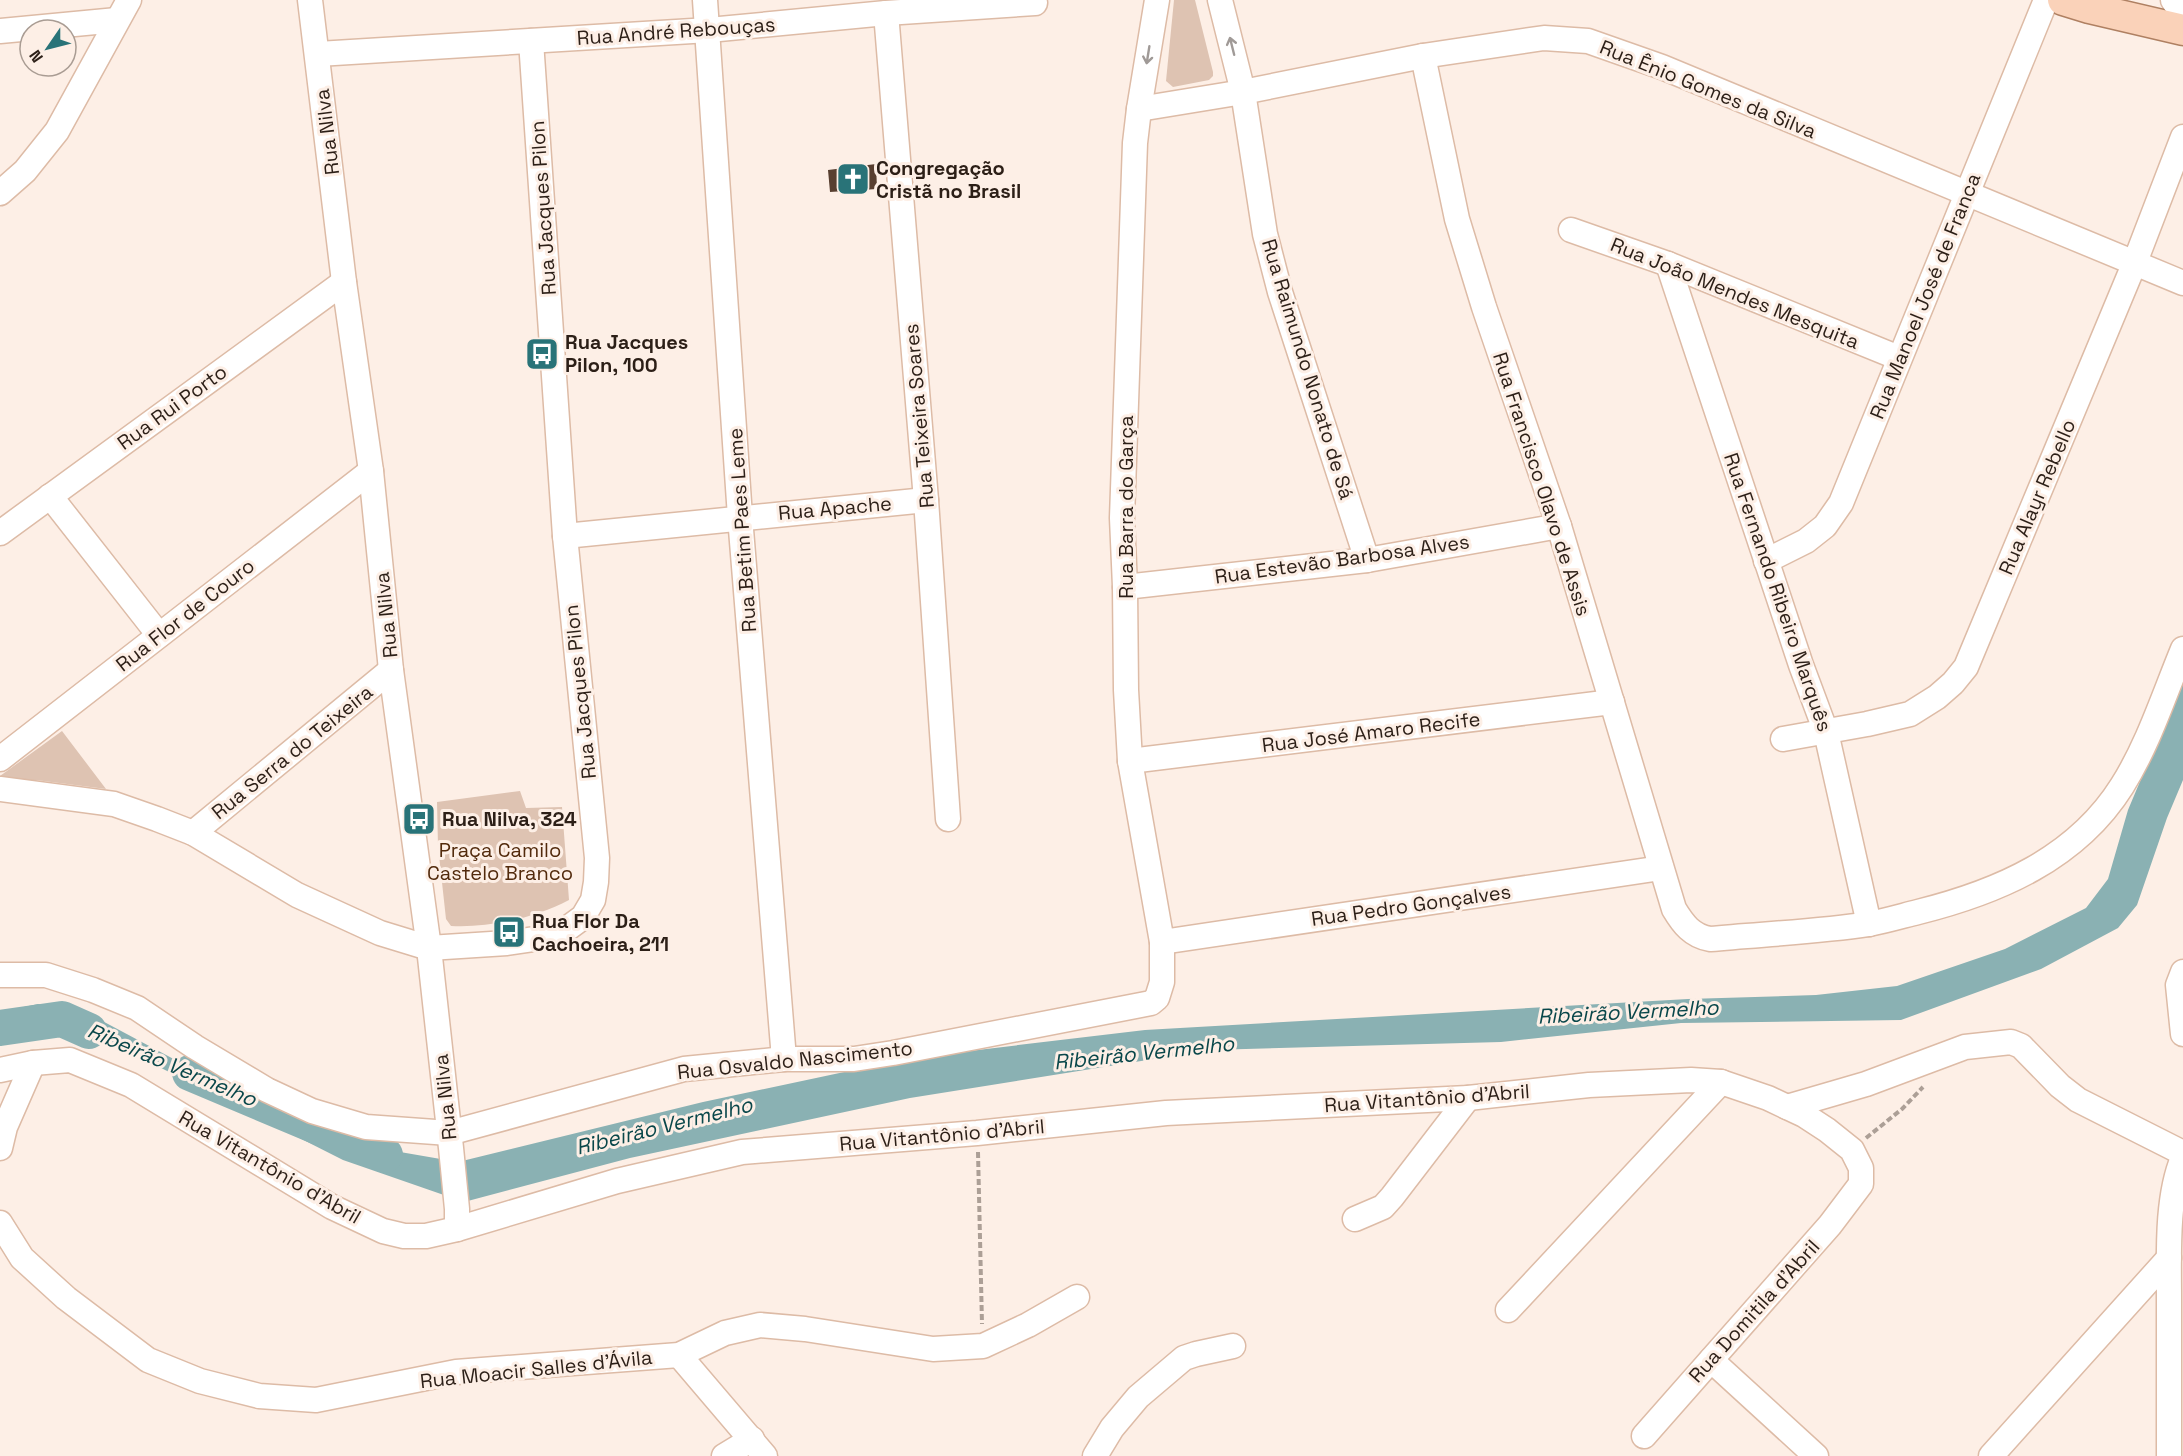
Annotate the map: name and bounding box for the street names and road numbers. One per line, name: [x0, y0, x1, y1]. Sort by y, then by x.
street label: Rua André Rebouças: [576, 11, 776, 51]
street label: Rua Ênio Gomes da Silva: [1596, 34, 1820, 144]
street label: Rua Nilva: [309, 87, 345, 177]
street label: Rua Jacques Pilon: [524, 120, 562, 296]
street label: Rua Manoel José de Franca: [1864, 169, 1986, 423]
street label: Rua João Mendes Mesquita: [1607, 231, 1863, 355]
street label: Rua Raimundo Nonato de Sá: [1256, 236, 1360, 502]
street label: Rua Teixeira Soares: [898, 323, 940, 509]
street label: Rua Francisco Olavo de Assis: [1487, 349, 1597, 619]
street label: Rua Rui Porto: [112, 359, 232, 455]
street label: Rua Barra do Garça: [1113, 415, 1139, 599]
street label: Rua Alayr Rebello: [1993, 415, 2081, 579]
street label: Rua Betim Paes Leme: [722, 427, 762, 633]
street label: Rua Fernando Ribeiro Marquês: [1718, 449, 1838, 735]
street label: Rua Apache: [777, 490, 893, 526]
street label: Rua Estevão Barbosa Alves: [1213, 528, 1471, 590]
street label: Rua Flor de Couro: [110, 553, 260, 677]
street label: Rua Nilva: [369, 571, 403, 659]
street label: Rua Jacques Pilon: [558, 604, 602, 780]
street label: Rua Serra do Teixeira: [206, 679, 378, 825]
street label: Rua José Amaro Recife: [1260, 706, 1482, 758]
street label: Rua Pedro Gonçalves: [1309, 878, 1513, 932]
street label: Rua Osvaldo Nascimento: [676, 1035, 914, 1085]
street label: Rua Nilva: [428, 1053, 462, 1141]
street label: Rua Vitantônio d'Abril: [1323, 1078, 1531, 1118]
street label: Rua Vitantônio d'Abril: [174, 1104, 366, 1230]
street label: Rua Vitantônio d'Abril: [838, 1113, 1046, 1157]
street label: Rua Domitila d'Abril: [1683, 1234, 1825, 1388]
street label: Rua Moacir Salles d'Ávila: [419, 1344, 653, 1394]

